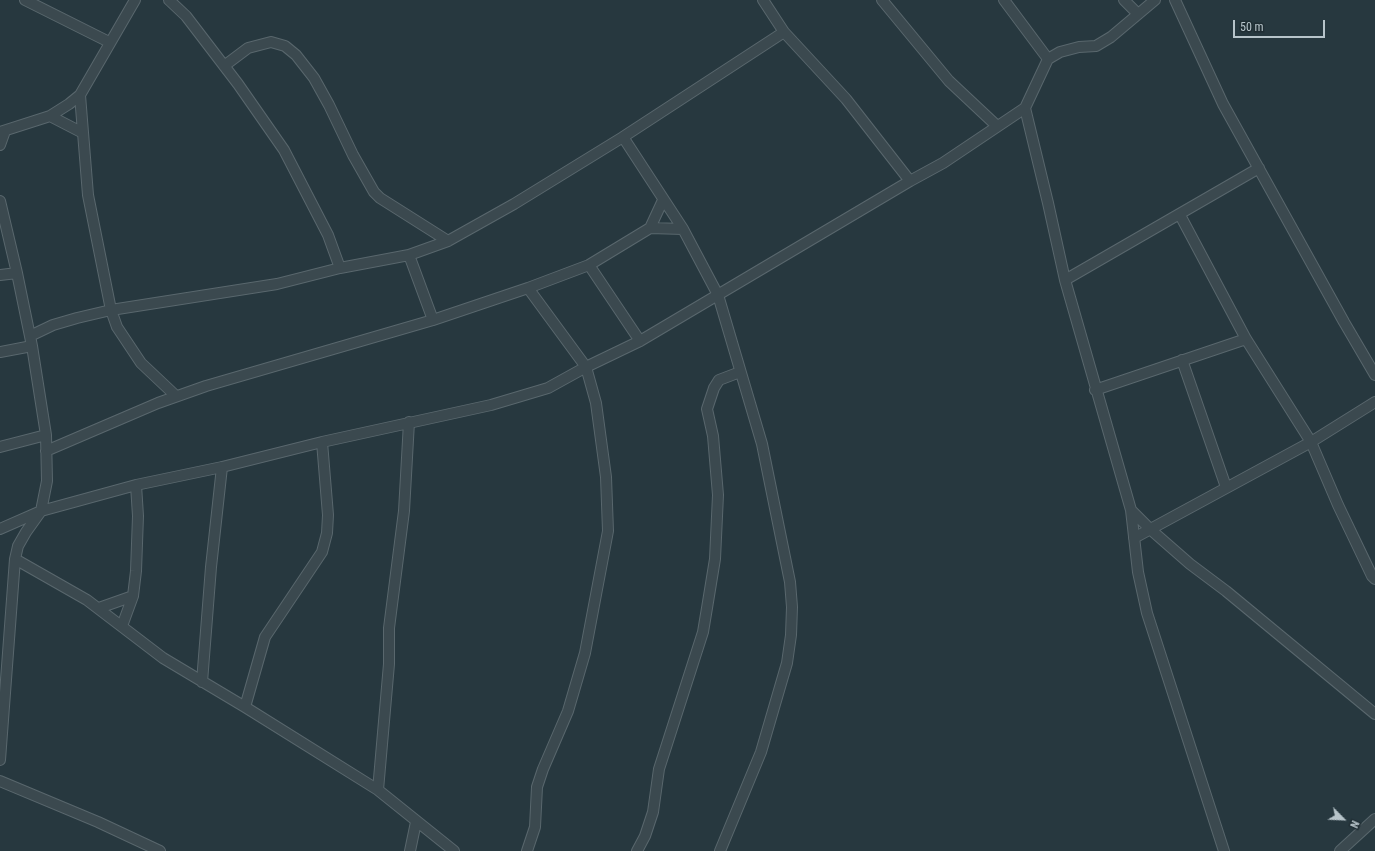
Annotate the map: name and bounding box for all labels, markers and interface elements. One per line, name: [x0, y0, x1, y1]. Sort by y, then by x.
scale bar: [1235, 12, 1327, 38]
text: 50 m: [1240, 20, 1264, 34]
north arrow: [1323, 799, 1363, 839]
text: N: [1347, 818, 1362, 830]

